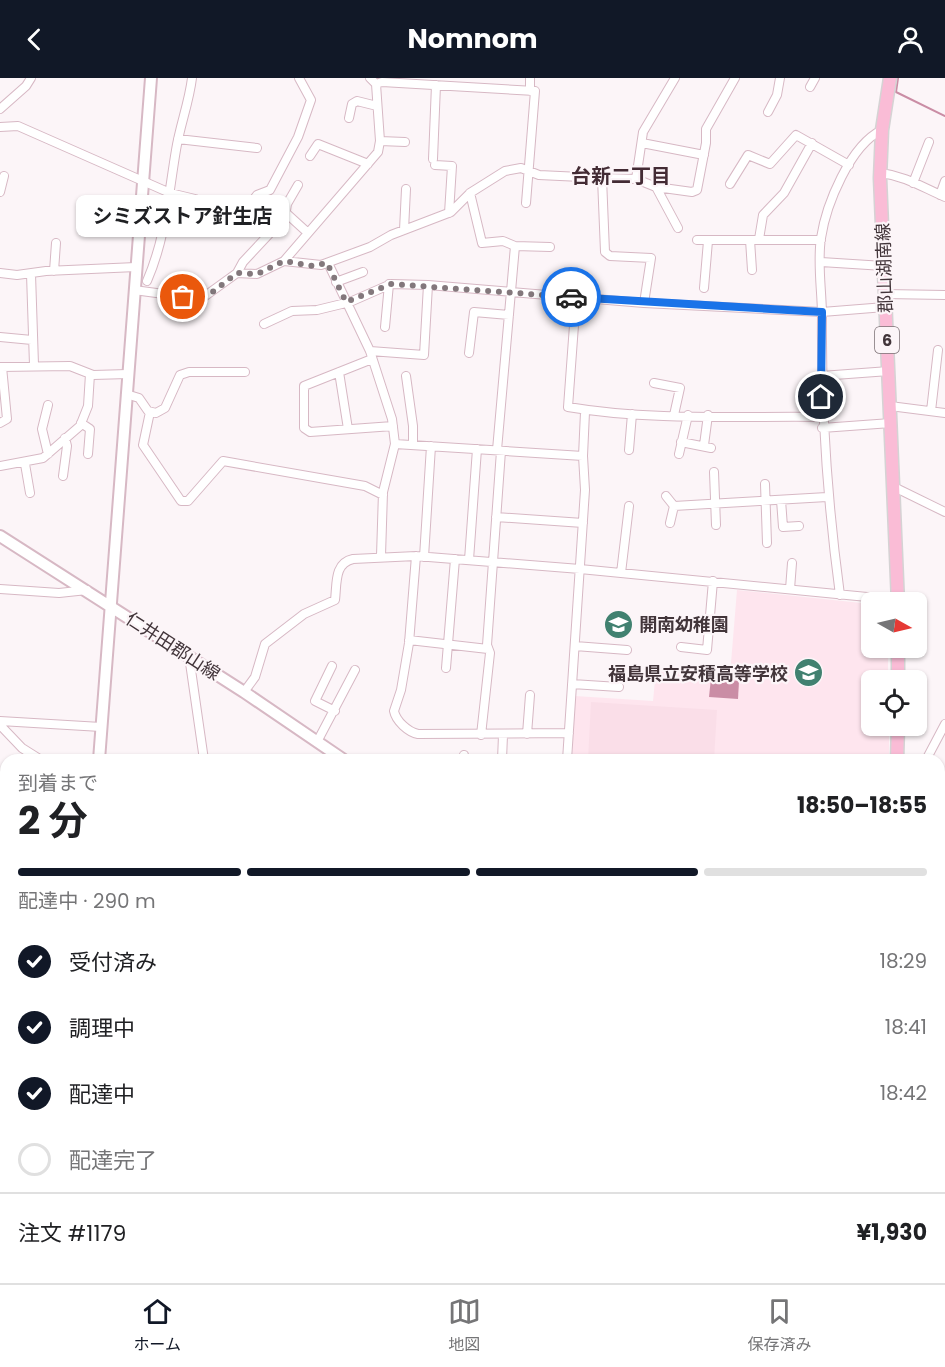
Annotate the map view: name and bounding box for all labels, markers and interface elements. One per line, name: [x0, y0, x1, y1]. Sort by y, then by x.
text: Nomnom: [407, 20, 538, 57]
icon: back: [18, 23, 51, 56]
icon: person: [894, 23, 927, 56]
district label: 台新二丁目: [571, 162, 671, 190]
callout: シミズストア針生店: [76, 195, 290, 237]
text: シミズストア針生店: [93, 202, 273, 230]
street label: 郡山湖南線: [870, 223, 898, 313]
courier: [541, 267, 601, 327]
pin: [157, 271, 208, 322]
icon: bag: [166, 280, 199, 313]
icon: car: [555, 281, 588, 314]
road number: 6: [875, 327, 899, 353]
pin: [795, 371, 846, 422]
icon: home: [804, 380, 837, 413]
north arrow: [861, 592, 927, 658]
map controls: [861, 592, 927, 736]
street label: 仁井田郡山線: [121, 606, 225, 686]
school or university icon: 開南幼稚園: [602, 608, 634, 640]
place label: 開南幼稚園: [639, 612, 729, 637]
school or university icon: 福島県立安積高等学校: [793, 657, 825, 689]
place label: 福島県立安積高等学校: [608, 661, 788, 686]
button: locate: [861, 670, 927, 736]
text: 到着まで: [18, 769, 98, 797]
text: 18:50–18:55: [797, 790, 927, 821]
text: 2 分: [18, 793, 88, 848]
text: 配達中 · 290 m: [18, 887, 156, 915]
icon: check: [18, 945, 51, 978]
text: 受付済み: [69, 947, 157, 978]
text: 18:29: [880, 947, 927, 975]
icon: check: [18, 1011, 51, 1044]
text: 調理中: [69, 1013, 135, 1044]
text: 18:41: [885, 1013, 927, 1041]
icon: check: [18, 1077, 51, 1110]
text: 配達中: [69, 1079, 135, 1110]
text: 18:42: [880, 1079, 927, 1107]
text: 配達完了: [69, 1145, 157, 1176]
text: ¥1,930: [856, 1217, 927, 1248]
text: 注文 #1179: [18, 1218, 126, 1249]
tab: ホーム: [133, 1295, 181, 1357]
tab: 地図: [448, 1295, 481, 1357]
tab: 保存済み: [748, 1295, 812, 1357]

